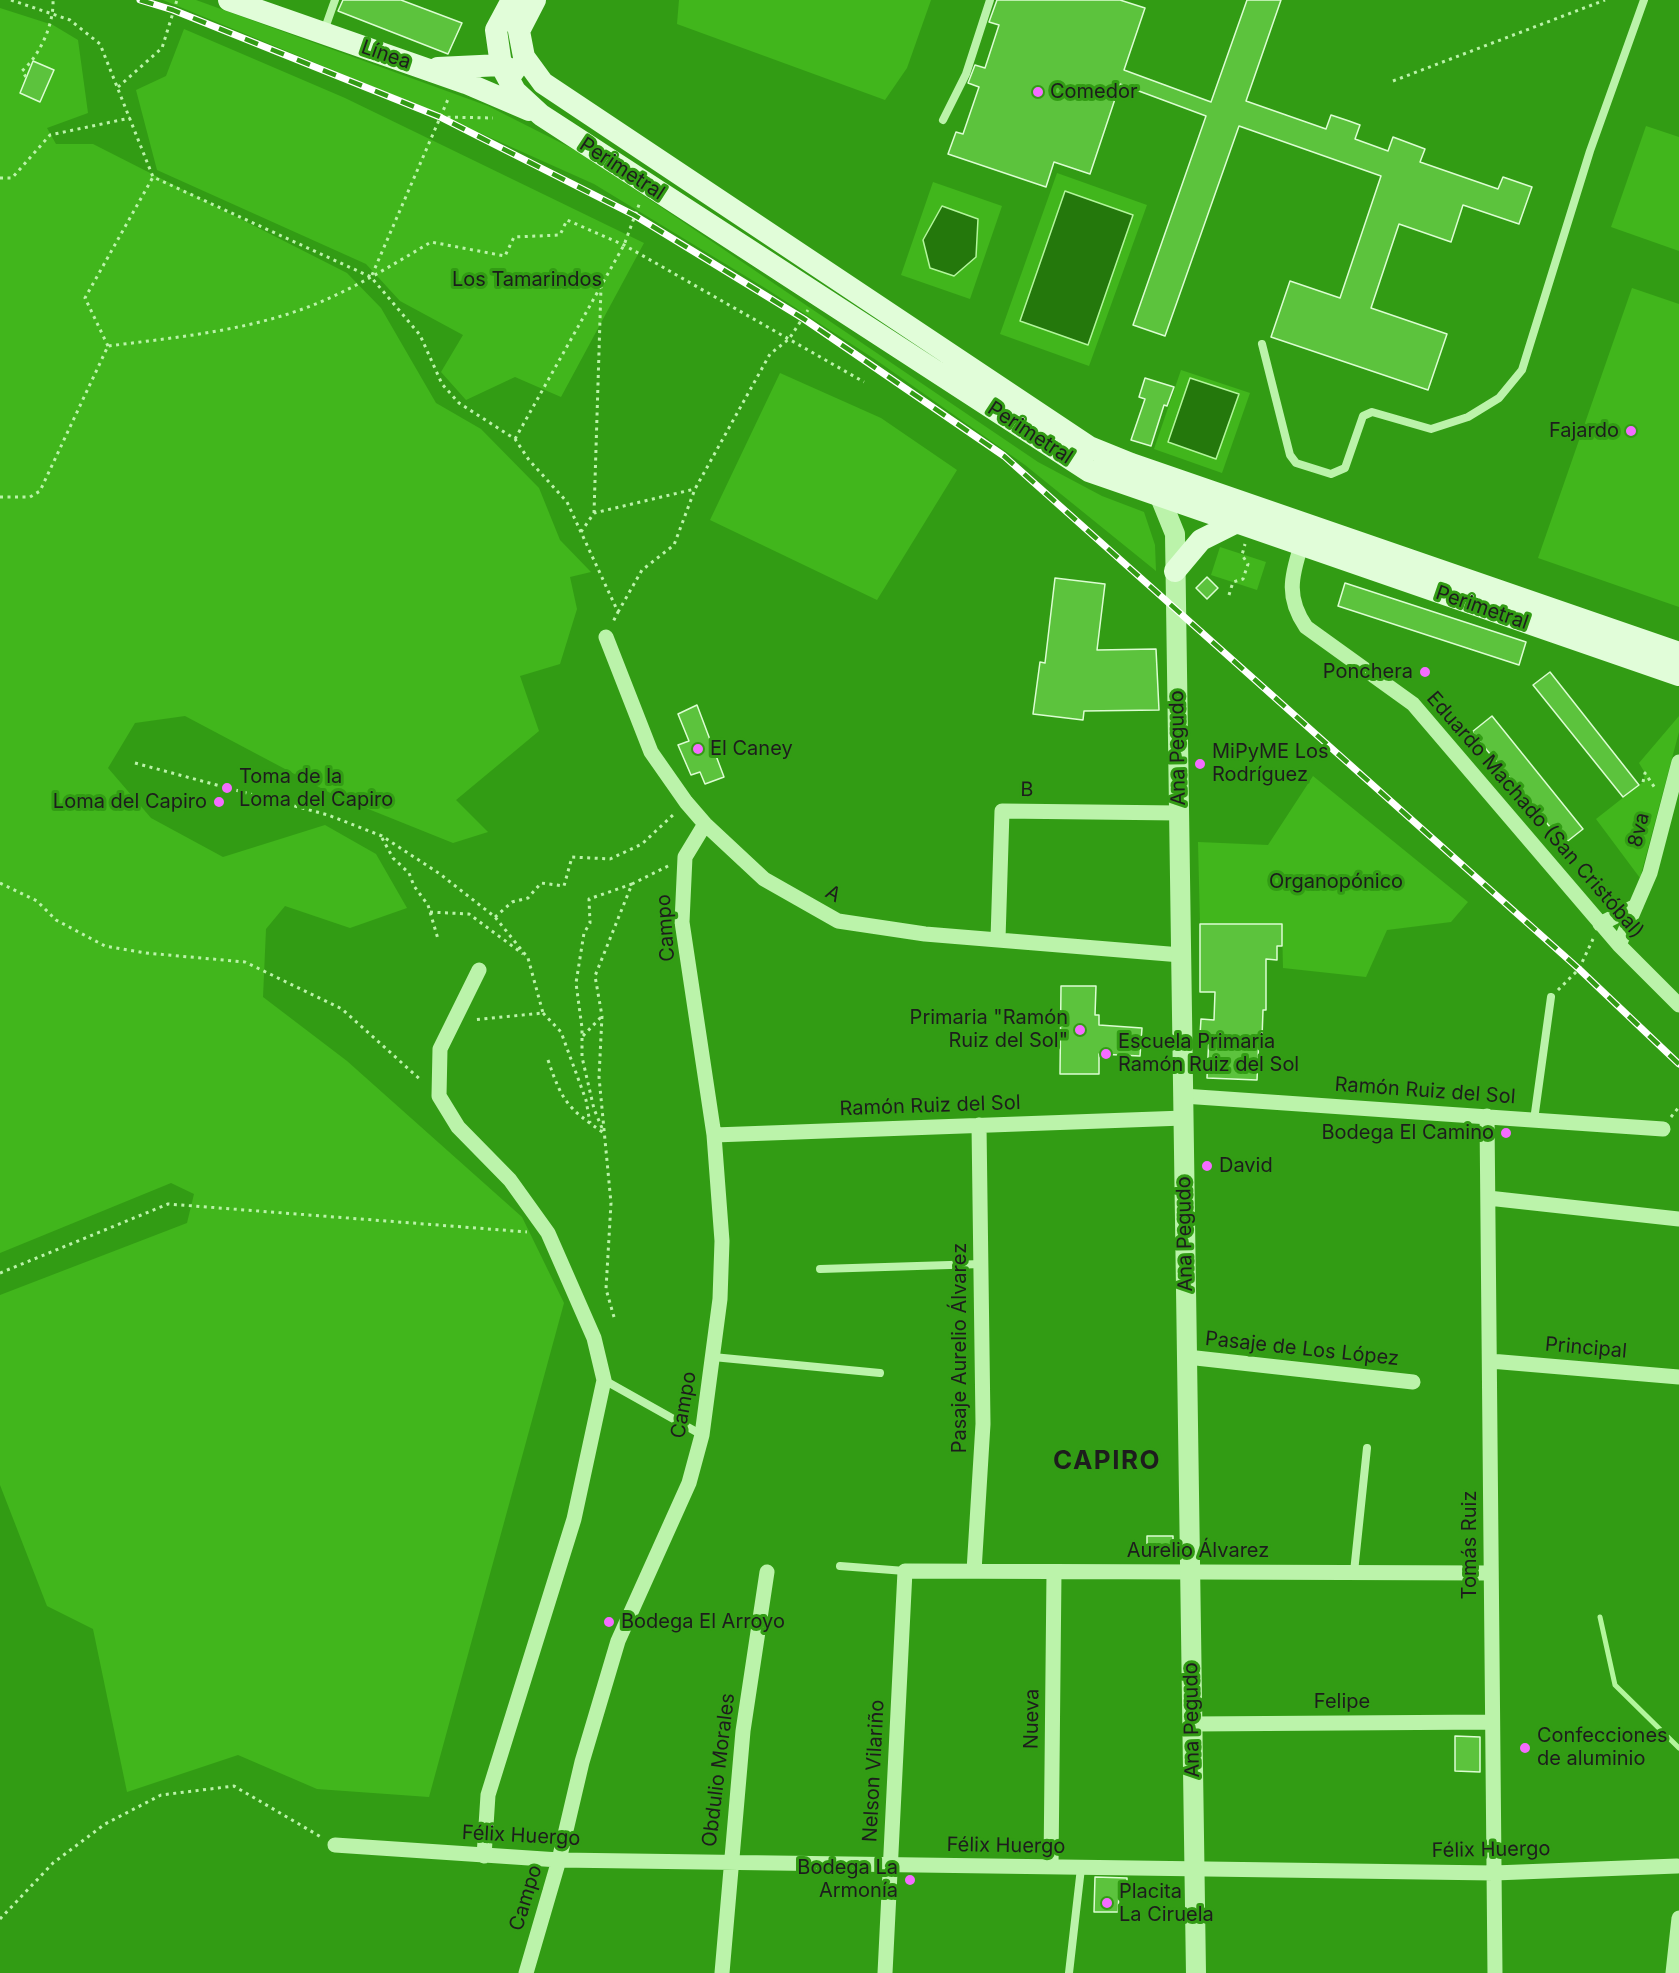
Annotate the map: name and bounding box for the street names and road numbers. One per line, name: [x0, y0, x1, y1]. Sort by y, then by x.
street label: Línea: [358, 35, 414, 75]
street label: Perimetral: [575, 133, 669, 205]
street label: Perimetral: [983, 397, 1077, 469]
street label: Perimetral: [1433, 581, 1531, 635]
street label: Eduardo Machado (San Cristóbal): [1421, 687, 1649, 943]
street label: Ana Pegudo: [1165, 690, 1191, 806]
street label: B: [1020, 778, 1034, 802]
street label: 8va: [1623, 810, 1655, 850]
street label: A: [821, 880, 845, 908]
street label: Campo: [652, 893, 680, 963]
street label: Ramón Ruiz del Sol: [1334, 1073, 1516, 1109]
street label: Ramón Ruiz del Sol: [839, 1091, 1021, 1121]
street label: Ana Pegudo: [1172, 1176, 1198, 1292]
street label: Pasaje Aurelio Álvarez: [948, 1243, 972, 1453]
street label: Pasaje de Los López: [1204, 1327, 1400, 1371]
street label: Principal: [1544, 1332, 1628, 1364]
street label: Campo: [666, 1370, 702, 1440]
street label: Tomás Ruiz: [1458, 1491, 1482, 1599]
street label: Aurelio Álvarez: [1127, 1539, 1269, 1563]
street label: Ana Pegudo: [1179, 1662, 1205, 1778]
street label: Nueva: [1019, 1689, 1045, 1749]
street label: Felipe: [1314, 1690, 1370, 1714]
street label: Obdulio Morales: [698, 1692, 740, 1848]
street label: Nelson Vilariño: [858, 1699, 890, 1843]
street label: Félix Huergo: [461, 1821, 581, 1851]
street label: Félix Huergo: [946, 1833, 1066, 1859]
street label: Félix Huergo: [1431, 1837, 1551, 1863]
street label: Campo: [505, 1862, 547, 1934]

